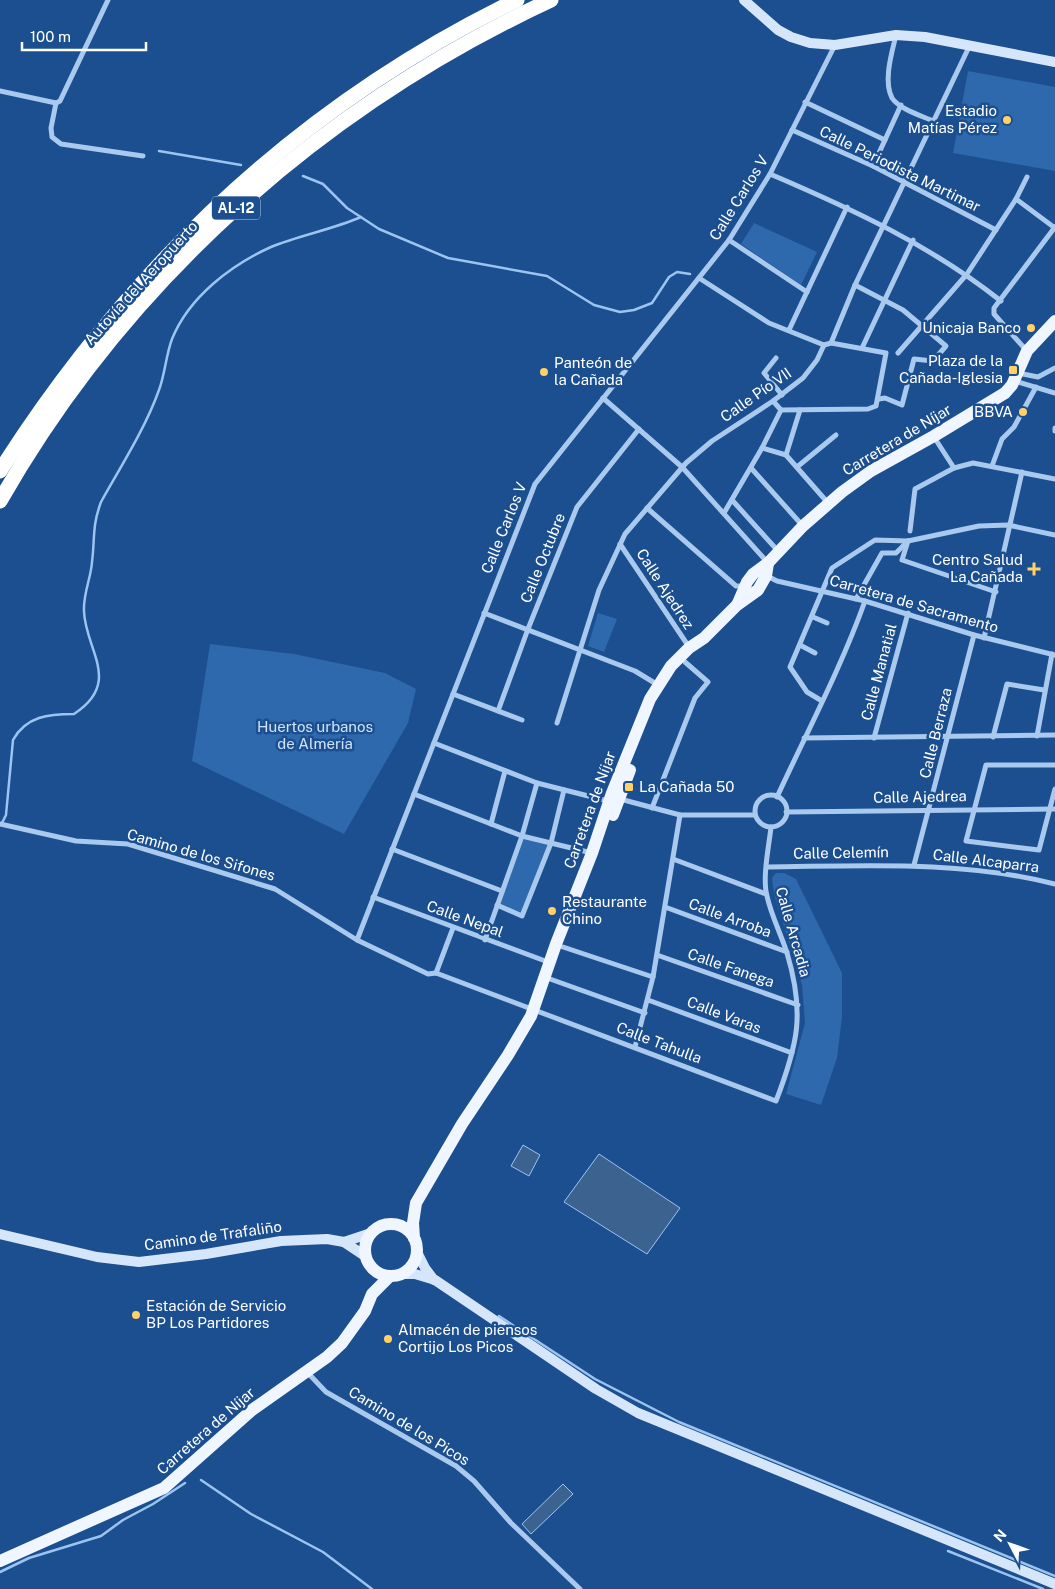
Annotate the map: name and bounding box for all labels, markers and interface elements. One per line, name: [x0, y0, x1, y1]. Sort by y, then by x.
scale bar: [22, 20, 146, 52]
text: 100 m: [30, 28, 71, 45]
place label: Estadio Matías Pérez: [908, 102, 997, 136]
marker: Estadio Matías Pérez: [1001, 114, 1013, 126]
street label: Calle Periodista Martimar: [817, 122, 984, 215]
street label: Calle Carlos V: [706, 152, 771, 243]
road number: AL-12: [212, 197, 260, 220]
street label: Autovía del Aeropuerto: [81, 217, 201, 348]
place label: Unicaja Banco: [922, 319, 1021, 336]
marker: Unicaja Banco: [1025, 322, 1037, 334]
place label: Plaza de la Cañada-Iglesia: [899, 352, 1003, 386]
place label: Panteón de la Cañada: [554, 354, 632, 388]
street label: Calle Pío VII: [717, 364, 794, 425]
marker: Plaza de la Cañada-Iglesia: [1007, 364, 1019, 376]
marker: Panteón de la Cañada: [538, 366, 550, 378]
street label: Carretera de Níjar: [839, 400, 954, 479]
place label: BBVA: [974, 403, 1013, 420]
marker: BBVA: [1017, 406, 1029, 418]
street label: Calle Carlos V: [477, 480, 530, 576]
street label: Calle Octubre: [517, 510, 568, 605]
street label: Calle Ajedrez: [633, 545, 698, 632]
place label: Centro Salud La Cañada: [932, 551, 1023, 585]
marker: Centro Salud La Cañada: [1027, 562, 1041, 576]
street label: Carretera de Sacramento: [828, 571, 1001, 636]
street label: Calle Manatial: [857, 622, 900, 722]
street label: Calle Berraza: [916, 686, 955, 780]
park label: Huertos urbanos de Almería: [257, 718, 373, 752]
street label: Carretera de Níjar: [560, 749, 619, 871]
place label: La Cañada 50: [639, 778, 734, 795]
marker: La Cañada 50: [623, 781, 635, 793]
street label: Calle Ajedrea: [873, 787, 967, 806]
street label: Camino de los Sifones: [125, 825, 277, 884]
street label: Calle Celemín: [793, 843, 889, 862]
street label: Calle Alcaparra: [932, 846, 1040, 875]
street label: Calle Arcadia: [773, 885, 814, 979]
place label: Restaurante Chino: [562, 893, 647, 927]
street label: Calle Arroba: [686, 895, 774, 940]
street label: Calle Nepal: [424, 897, 506, 940]
marker: Restaurante Chino: [546, 905, 558, 917]
street label: Calle Fanega: [686, 945, 777, 990]
street label: Calle Varas: [685, 993, 764, 1036]
street label: Calle Tahulla: [614, 1018, 704, 1067]
street label: Camino de Trafaliño: [143, 1217, 283, 1254]
place label: Estación de Servicio BP Los Partidores: [146, 1297, 286, 1331]
marker: Estación de Servicio BP Los Partidores: [130, 1309, 142, 1321]
place label: Almacén de piensos Cortijo Los Picos: [398, 1321, 537, 1355]
marker: Almacén de piensos Cortijo Los Picos: [382, 1333, 394, 1345]
street label: Camino de los Picos: [346, 1383, 473, 1468]
street label: Carretera de Níjar: [153, 1384, 258, 1478]
north arrow: [985, 1519, 1035, 1569]
text: N: [991, 1526, 1010, 1545]

